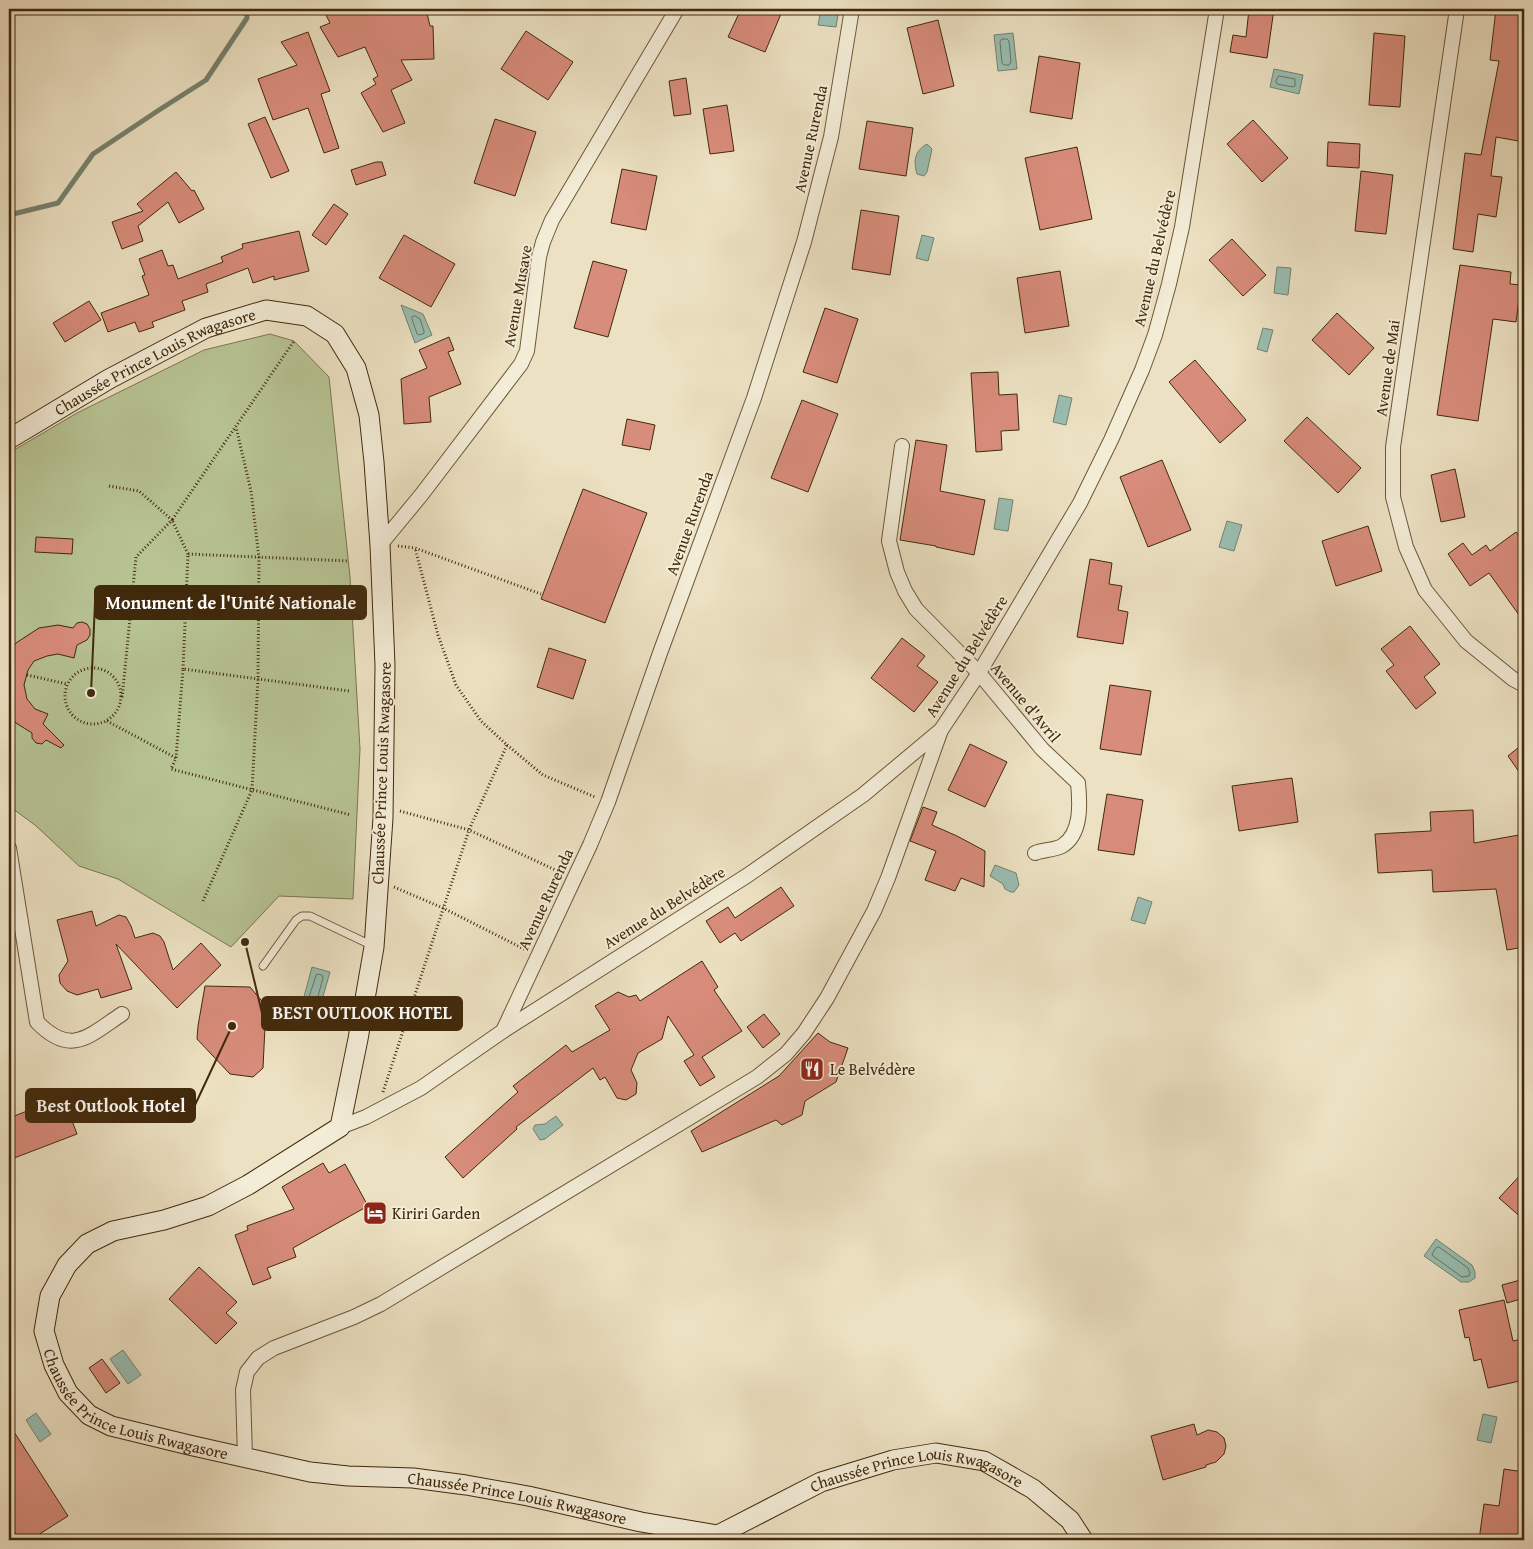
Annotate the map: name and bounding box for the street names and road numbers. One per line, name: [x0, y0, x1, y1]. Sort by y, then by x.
street label: Avenue Rurenda: [787, 83, 833, 195]
street label: Avenue du Belvédère: [1127, 187, 1181, 329]
street label: Avenue Musave: [496, 243, 538, 349]
street label: Chaussée Prince Louis Rwagasore: [50, 302, 259, 421]
street label: Avenue de Mai: [1368, 318, 1406, 418]
street label: Avenue Rurenda: [659, 467, 719, 579]
street label: Avenue du Belvédère: [919, 590, 1013, 722]
street label: Avenue d'Avril: [985, 657, 1067, 748]
street label: Chaussée Prince Louis Rwagasore: [365, 661, 397, 885]
street label: Avenue Rurenda: [511, 844, 579, 954]
street label: Avenue du Belvédère: [598, 860, 730, 954]
street label: Chaussée Prince Louis Rwagasore: [38, 1346, 230, 1465]
street label: Chaussée Prince Louis Rwagasore: [407, 1466, 629, 1530]
street label: Chaussée Prince Louis Rwagasore: [804, 1477, 1028, 1501]

